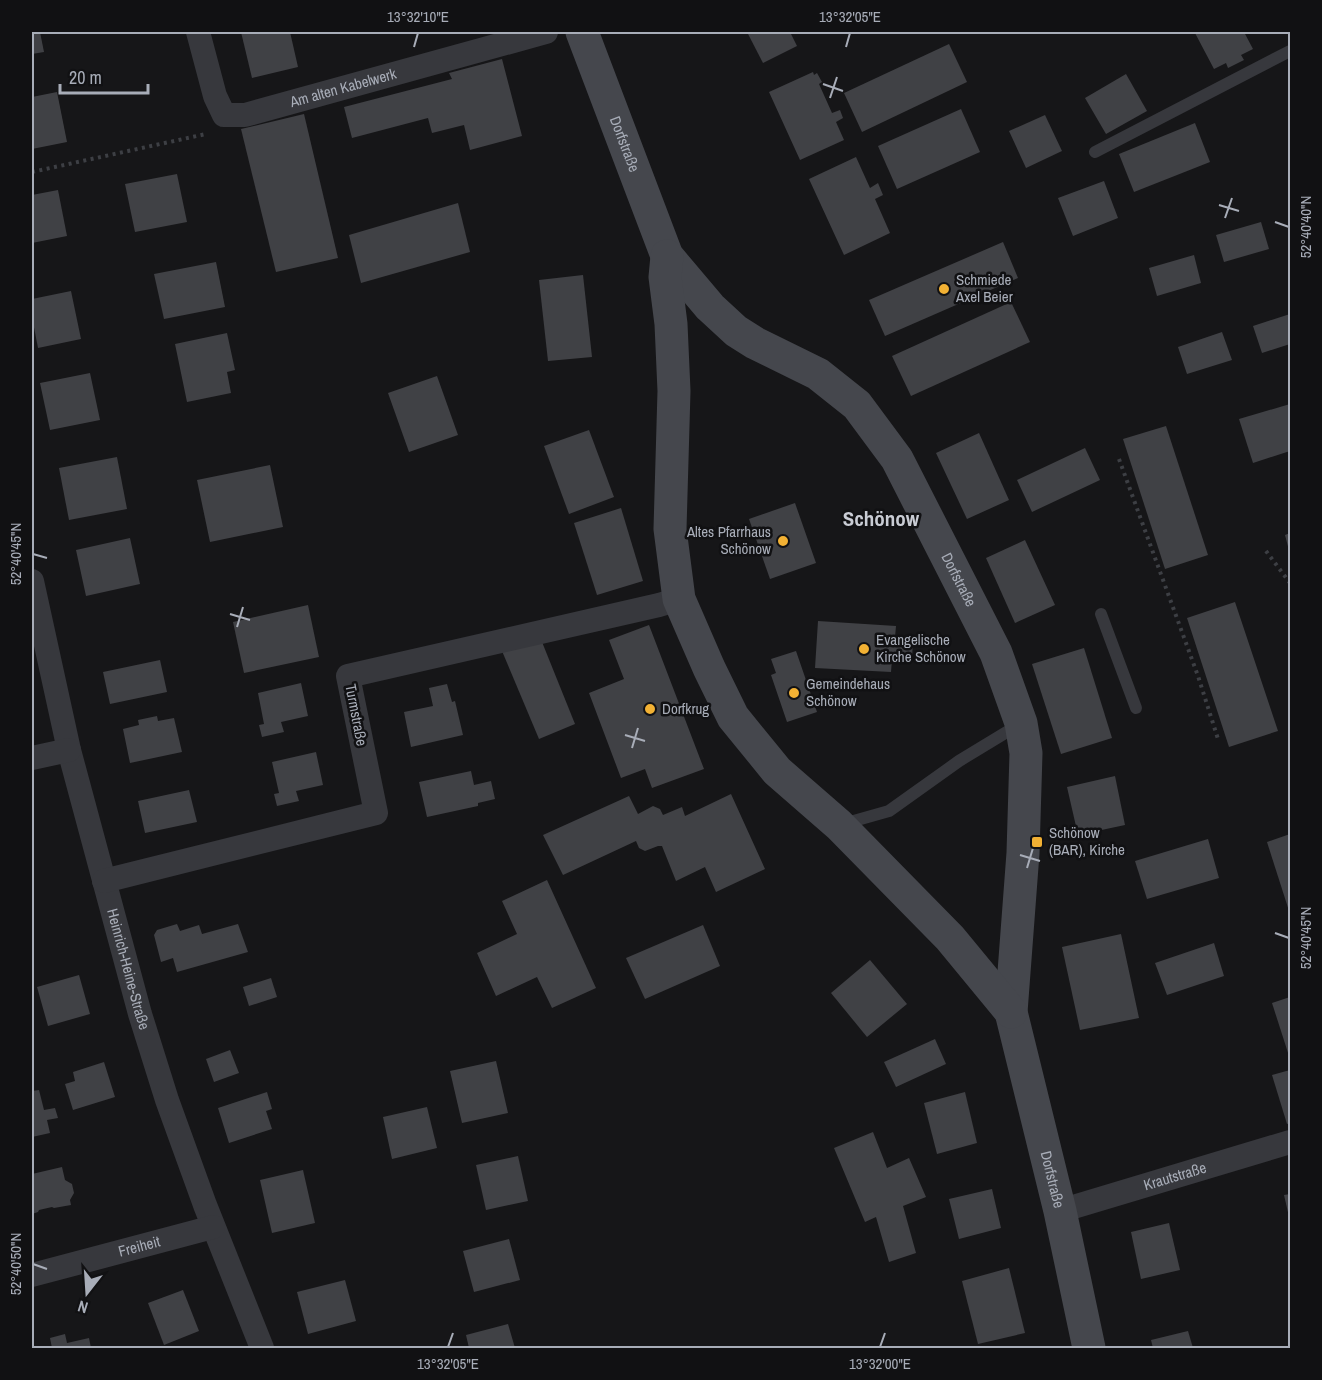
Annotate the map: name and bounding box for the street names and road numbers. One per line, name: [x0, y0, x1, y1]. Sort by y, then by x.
street label: Am alten Kabelwerk: [286, 63, 399, 112]
street label: Dorfstraße: [605, 113, 645, 175]
street label: Dorfstraße: [937, 549, 982, 610]
street label: Turmstraße: [340, 682, 373, 748]
street label: Heinrich-Heine-Straße: [102, 906, 155, 1032]
street label: Dorfstraße: [1036, 1149, 1070, 1210]
street label: Krautstraße: [1141, 1157, 1209, 1195]
street label: Freiheit: [116, 1230, 163, 1262]

